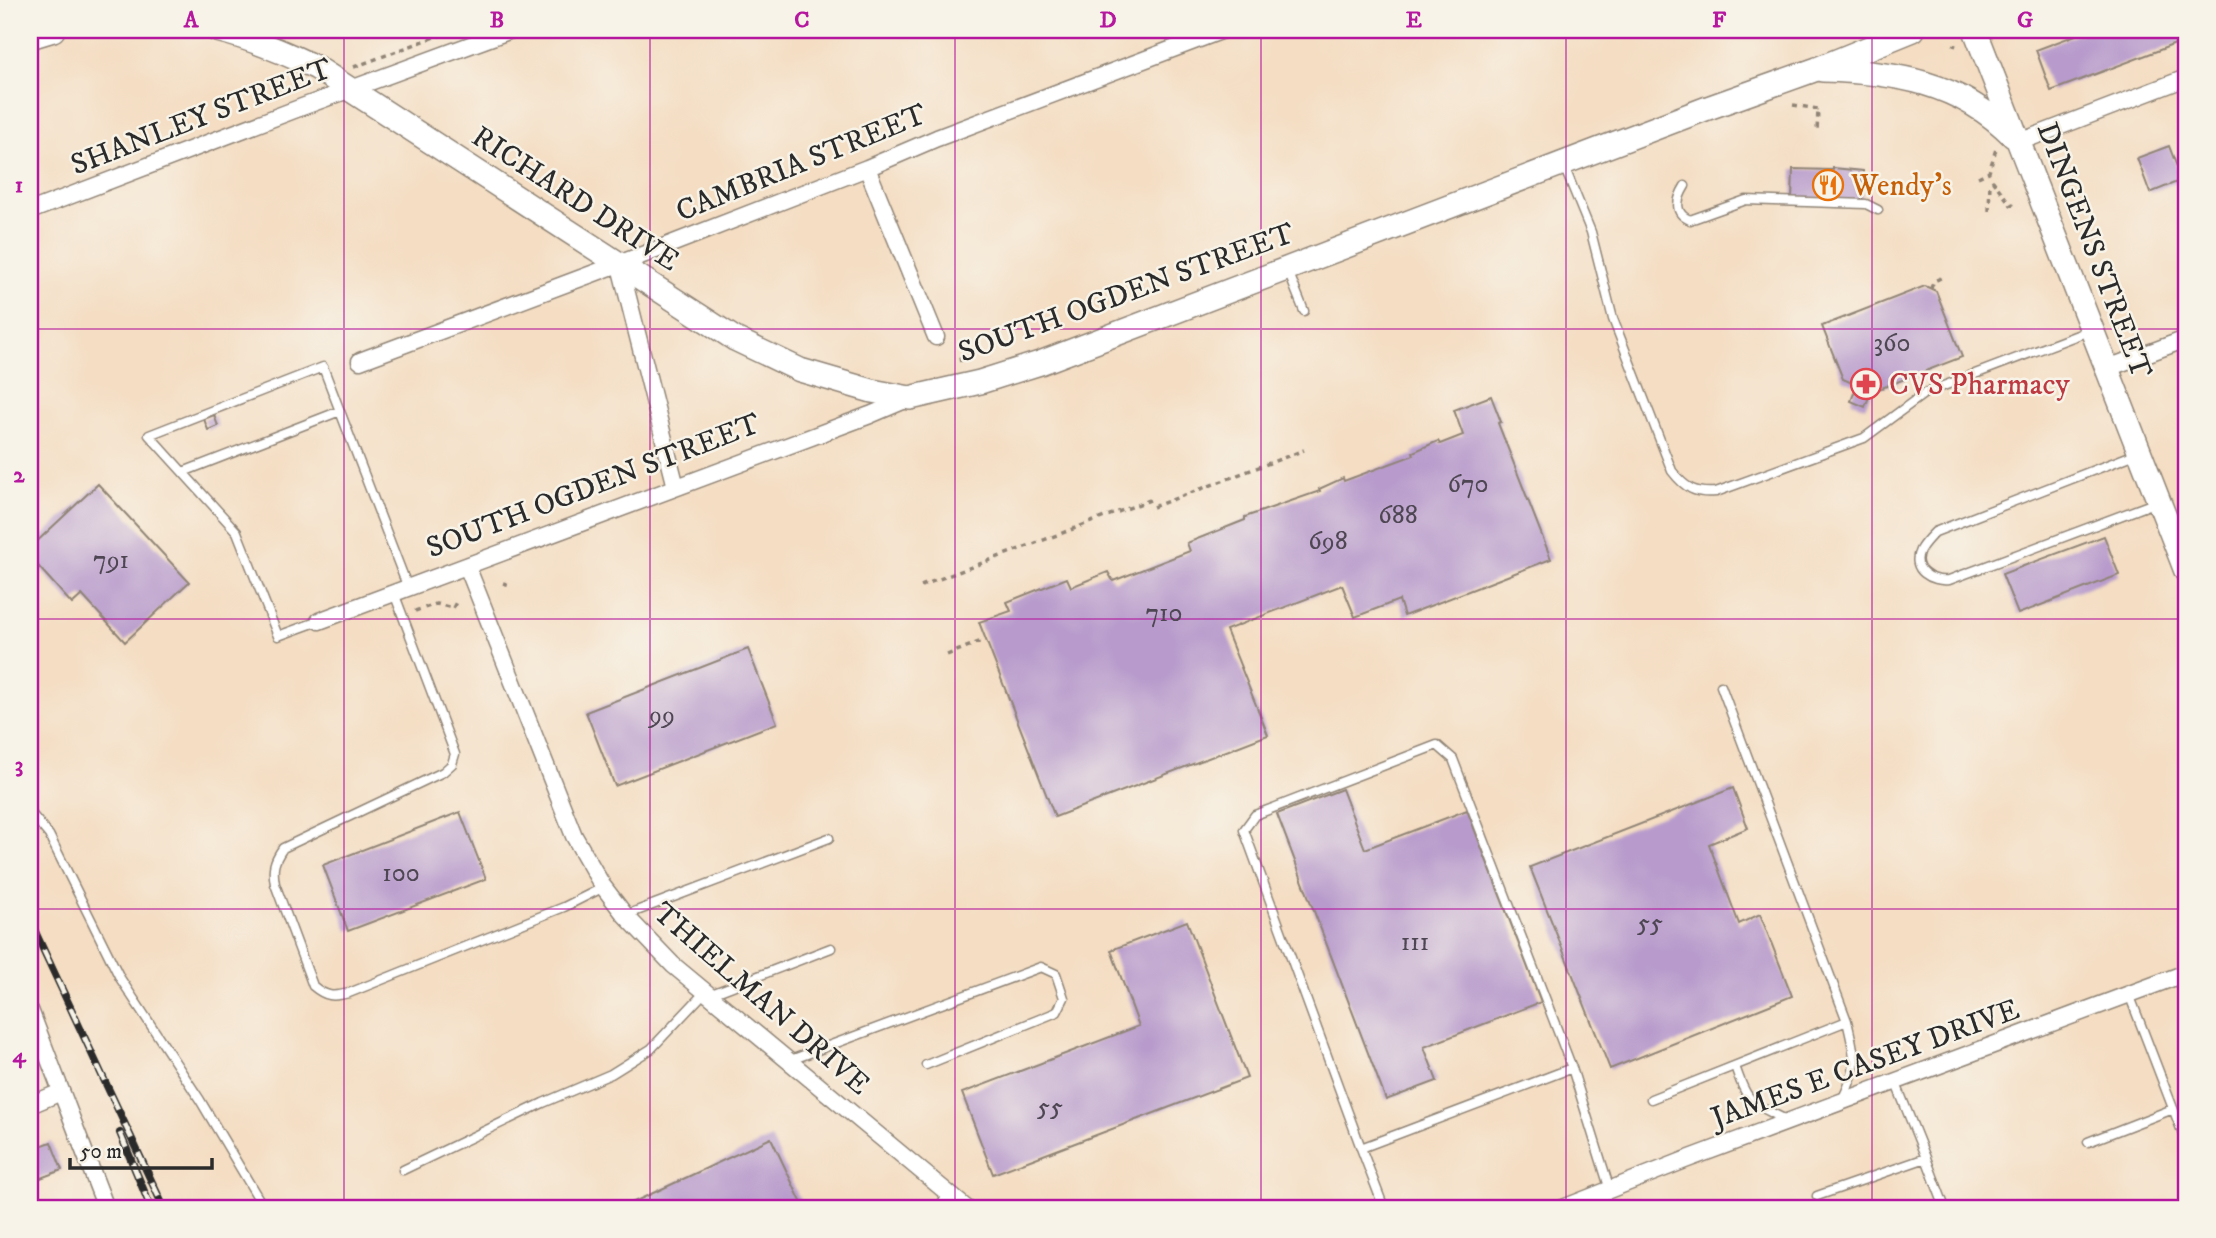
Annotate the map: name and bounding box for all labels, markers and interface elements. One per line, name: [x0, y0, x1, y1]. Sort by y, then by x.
text: A: [183, 6, 200, 35]
text: B: [490, 6, 504, 35]
text: C: [794, 6, 810, 35]
text: D: [1099, 6, 1117, 35]
text: E: [1406, 6, 1422, 35]
text: F: [1712, 6, 1727, 35]
text: G: [2017, 6, 2033, 35]
street label: SHANLEY STREET: [66, 50, 337, 184]
street label: CAMBRIA STREET: [671, 96, 932, 231]
street label: DINGENS STREET: [2028, 117, 2160, 384]
street label: RICHARD DRIVE: [465, 118, 686, 280]
restaurant icon: Wendy's: [1811, 168, 1845, 202]
place label: Wendy's: [1850, 168, 1952, 205]
text: 1: [15, 171, 23, 200]
street label: SOUTH OGDEN STREET: [954, 215, 1300, 371]
house number: 360: [1873, 327, 1911, 360]
pharmacy icon: CVS Pharmacy: [1849, 367, 1883, 401]
place label: CVS Pharmacy: [1889, 367, 2070, 404]
street label: SOUTH OGDEN STREET: [421, 406, 766, 567]
text: 2: [13, 461, 25, 490]
house number: 670: [1447, 468, 1489, 501]
house number: 688: [1378, 499, 1418, 532]
house number: 698: [1308, 525, 1348, 558]
house number: 791: [93, 544, 129, 577]
house number: 710: [1145, 597, 1183, 630]
house number: 99: [647, 699, 675, 732]
text: 3: [15, 751, 23, 780]
house number: 100: [382, 857, 420, 890]
street label: THIELMAN DRIVE: [645, 895, 877, 1103]
house number: 55: [1637, 907, 1663, 940]
house number: 111: [1401, 926, 1429, 959]
street label: JAMES E CASEY DRIVE: [1704, 991, 2025, 1138]
text: 4: [12, 1041, 27, 1070]
house number: 55: [1037, 1091, 1063, 1124]
scale bar: [70, 1126, 212, 1170]
text: 50 m: [80, 1139, 122, 1165]

